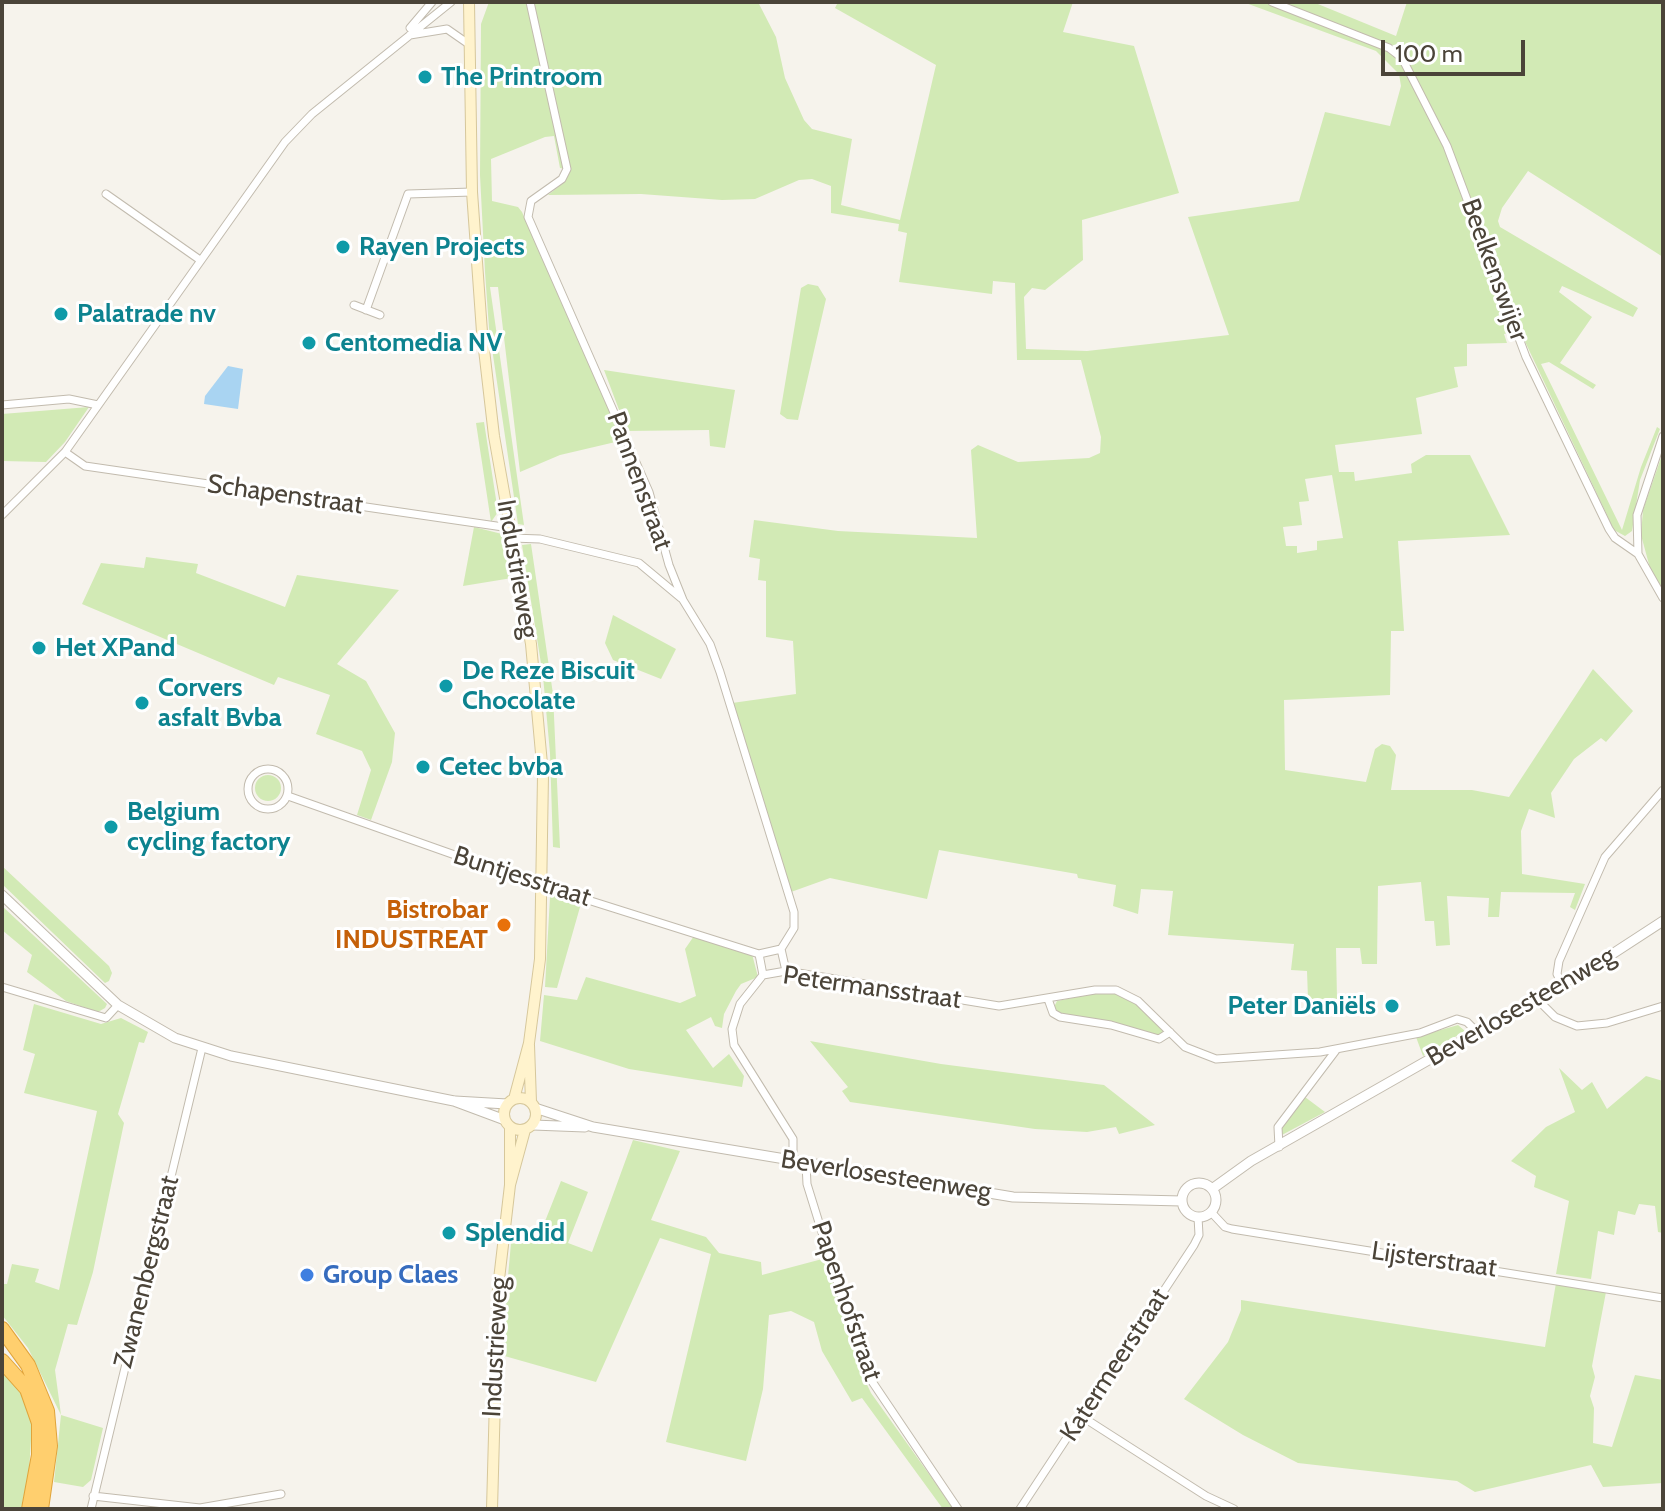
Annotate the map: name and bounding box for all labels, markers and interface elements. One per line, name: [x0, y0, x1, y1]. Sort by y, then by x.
scale bar: [1385, 24, 1529, 74]
text: 100 m: [1395, 39, 1463, 68]
place label: The Printroom: [441, 61, 603, 93]
marker: The Printroom: [416, 68, 434, 86]
street label: Beelkenswijer: [1454, 194, 1534, 346]
place label: Rayen Projects: [359, 231, 525, 263]
marker: Rayen Projects: [334, 238, 352, 256]
place label: Palatrade nv: [77, 298, 216, 330]
marker: Palatrade nv: [52, 305, 70, 323]
place label: Centomedia NV: [325, 327, 502, 359]
marker: Centomedia NV: [300, 334, 318, 352]
street label: Pannenstraat: [600, 408, 678, 554]
street label: Schapenstraat: [205, 469, 365, 521]
street label: Industrieweg: [489, 497, 545, 641]
place label: Het XPand: [55, 632, 175, 664]
marker: Het XPand: [30, 639, 48, 657]
place label: De Reze Biscuit Chocolate: [462, 655, 635, 716]
place label: Corvers asfalt Bvba: [158, 672, 282, 734]
marker: De Reze Biscuit Chocolate: [437, 677, 455, 695]
marker: Corvers asfalt Bvba: [133, 694, 151, 712]
place label: Cetec bvba: [439, 751, 563, 783]
marker: Cetec bvba: [414, 758, 432, 776]
place label: Belgium cycling factory: [127, 796, 290, 858]
marker: Belgium cycling factory: [102, 818, 120, 836]
street label: Buntjesstraat: [449, 840, 595, 914]
place label: Bistrobar INDUSTREAT: [335, 894, 488, 956]
marker: Bistrobar INDUSTREAT: [495, 916, 513, 934]
street label: Beverlosesteenweg: [1421, 940, 1621, 1074]
street label: Petermansstraat: [781, 960, 963, 1016]
place label: Peter Daniëls: [1227, 990, 1376, 1022]
marker: Peter Daniëls: [1383, 997, 1401, 1015]
street label: Beverlosesteenweg: [779, 1144, 993, 1208]
street label: Zwanenbergstraat: [108, 1173, 186, 1371]
place label: Splendid: [465, 1217, 565, 1249]
street label: Papenhofstraat: [804, 1217, 888, 1385]
marker: Splendid: [440, 1224, 458, 1242]
street label: Lijsterstraat: [1369, 1236, 1499, 1284]
place label: Group Claes: [323, 1259, 458, 1291]
marker: Group Claes: [298, 1266, 316, 1284]
street label: Industrieweg: [477, 1276, 515, 1418]
street label: Katermeerstraat: [1054, 1283, 1176, 1447]

